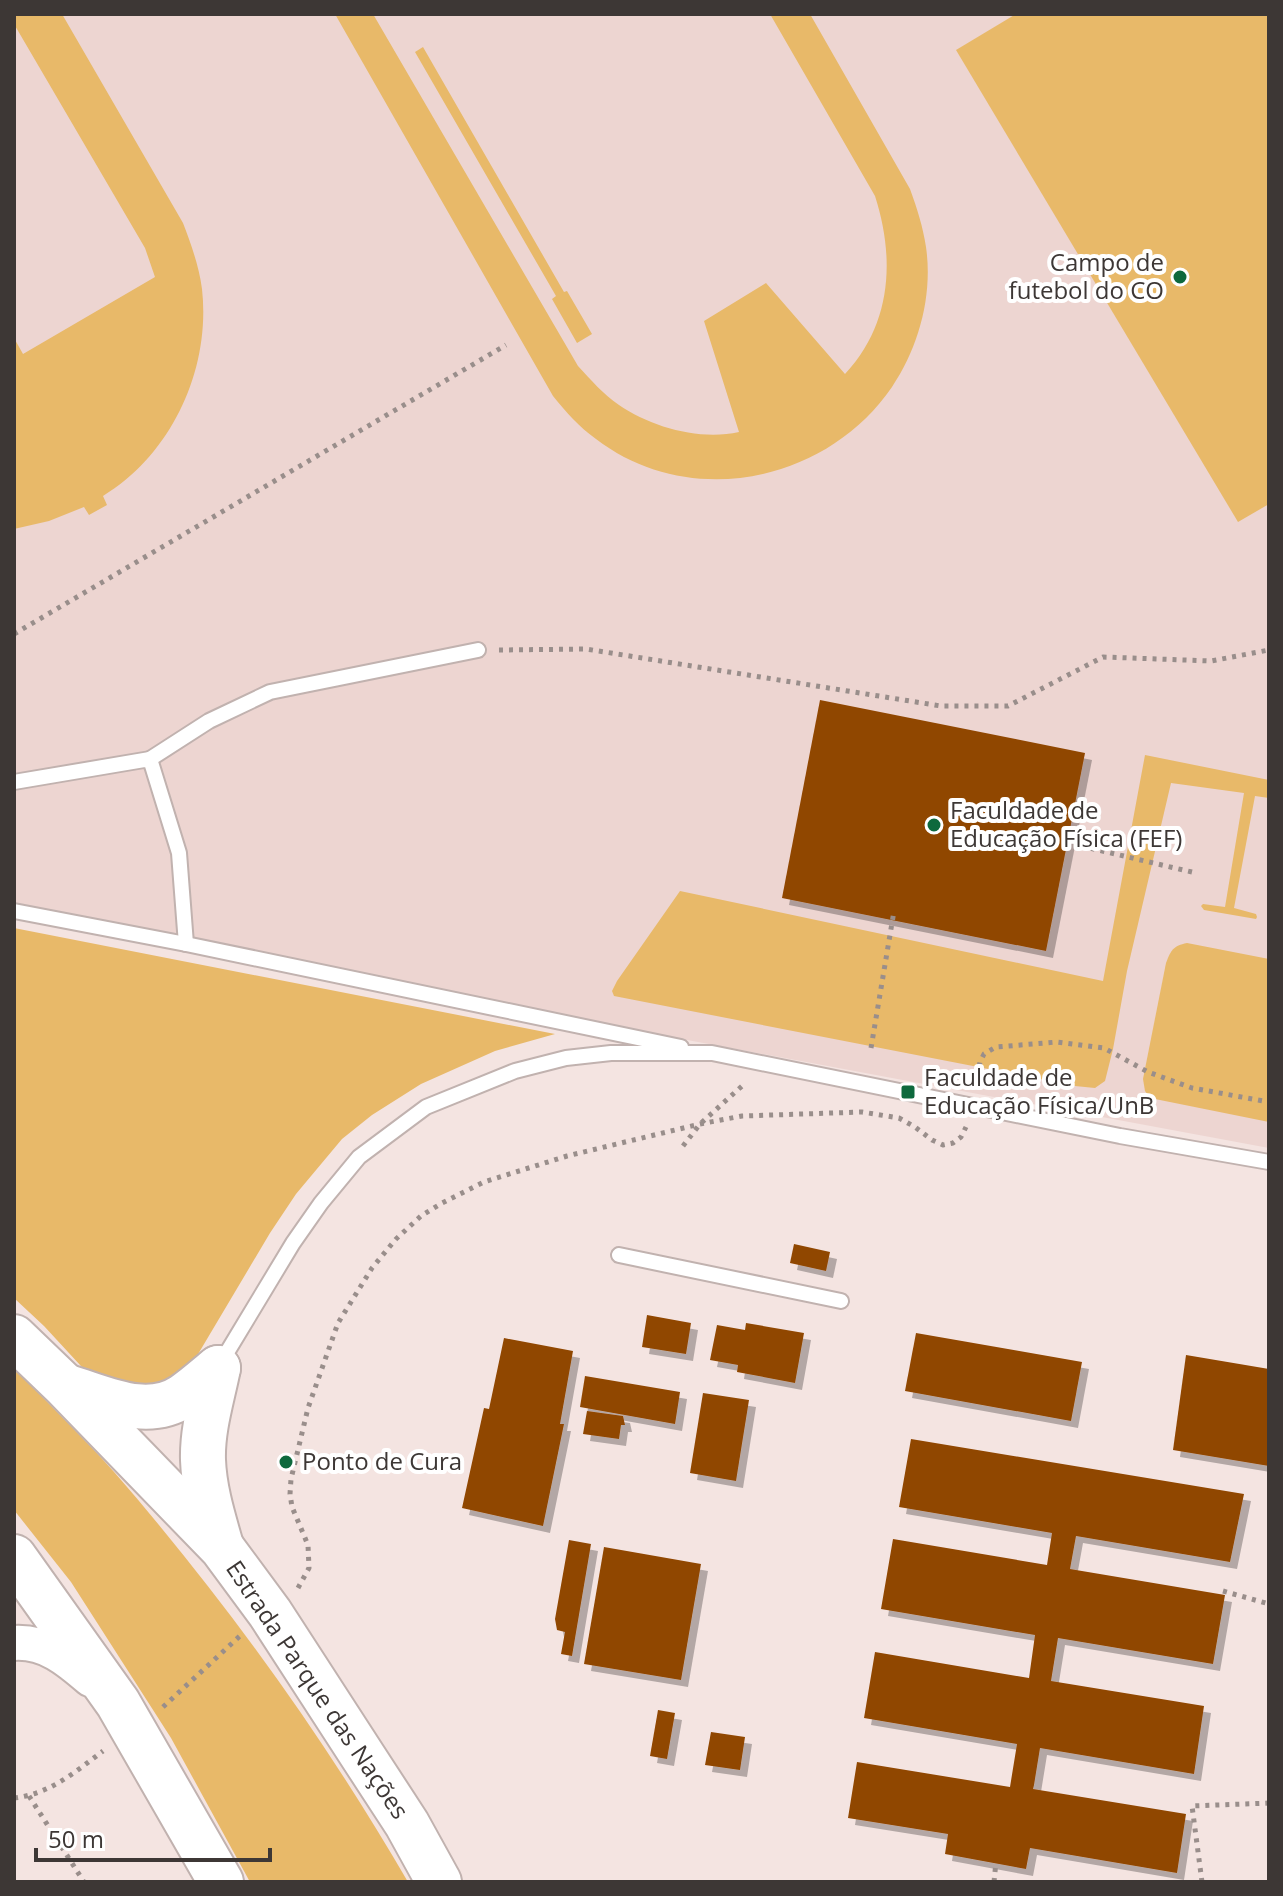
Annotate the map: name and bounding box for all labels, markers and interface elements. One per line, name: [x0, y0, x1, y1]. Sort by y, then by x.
place label: Campo de futebol do CO: [1009, 245, 1164, 306]
marker: Campo de futebol do CO: [1171, 268, 1189, 286]
place label: Faculdade de Educação Física (FEF): [950, 793, 1182, 854]
marker: Faculdade de Educação Física (FEF): [925, 816, 943, 834]
place label: Faculdade de Educação Física/UnB: [924, 1060, 1154, 1121]
marker: Faculdade de Educação Física/UnB: [899, 1083, 917, 1101]
place label: Ponto de Cura: [302, 1444, 462, 1477]
marker: Ponto de Cura: [277, 1453, 295, 1471]
street label: Estrada Parque das Nações: [219, 1553, 417, 1825]
scale bar: [36, 1812, 270, 1862]
text: 50 m: [48, 1822, 104, 1855]

